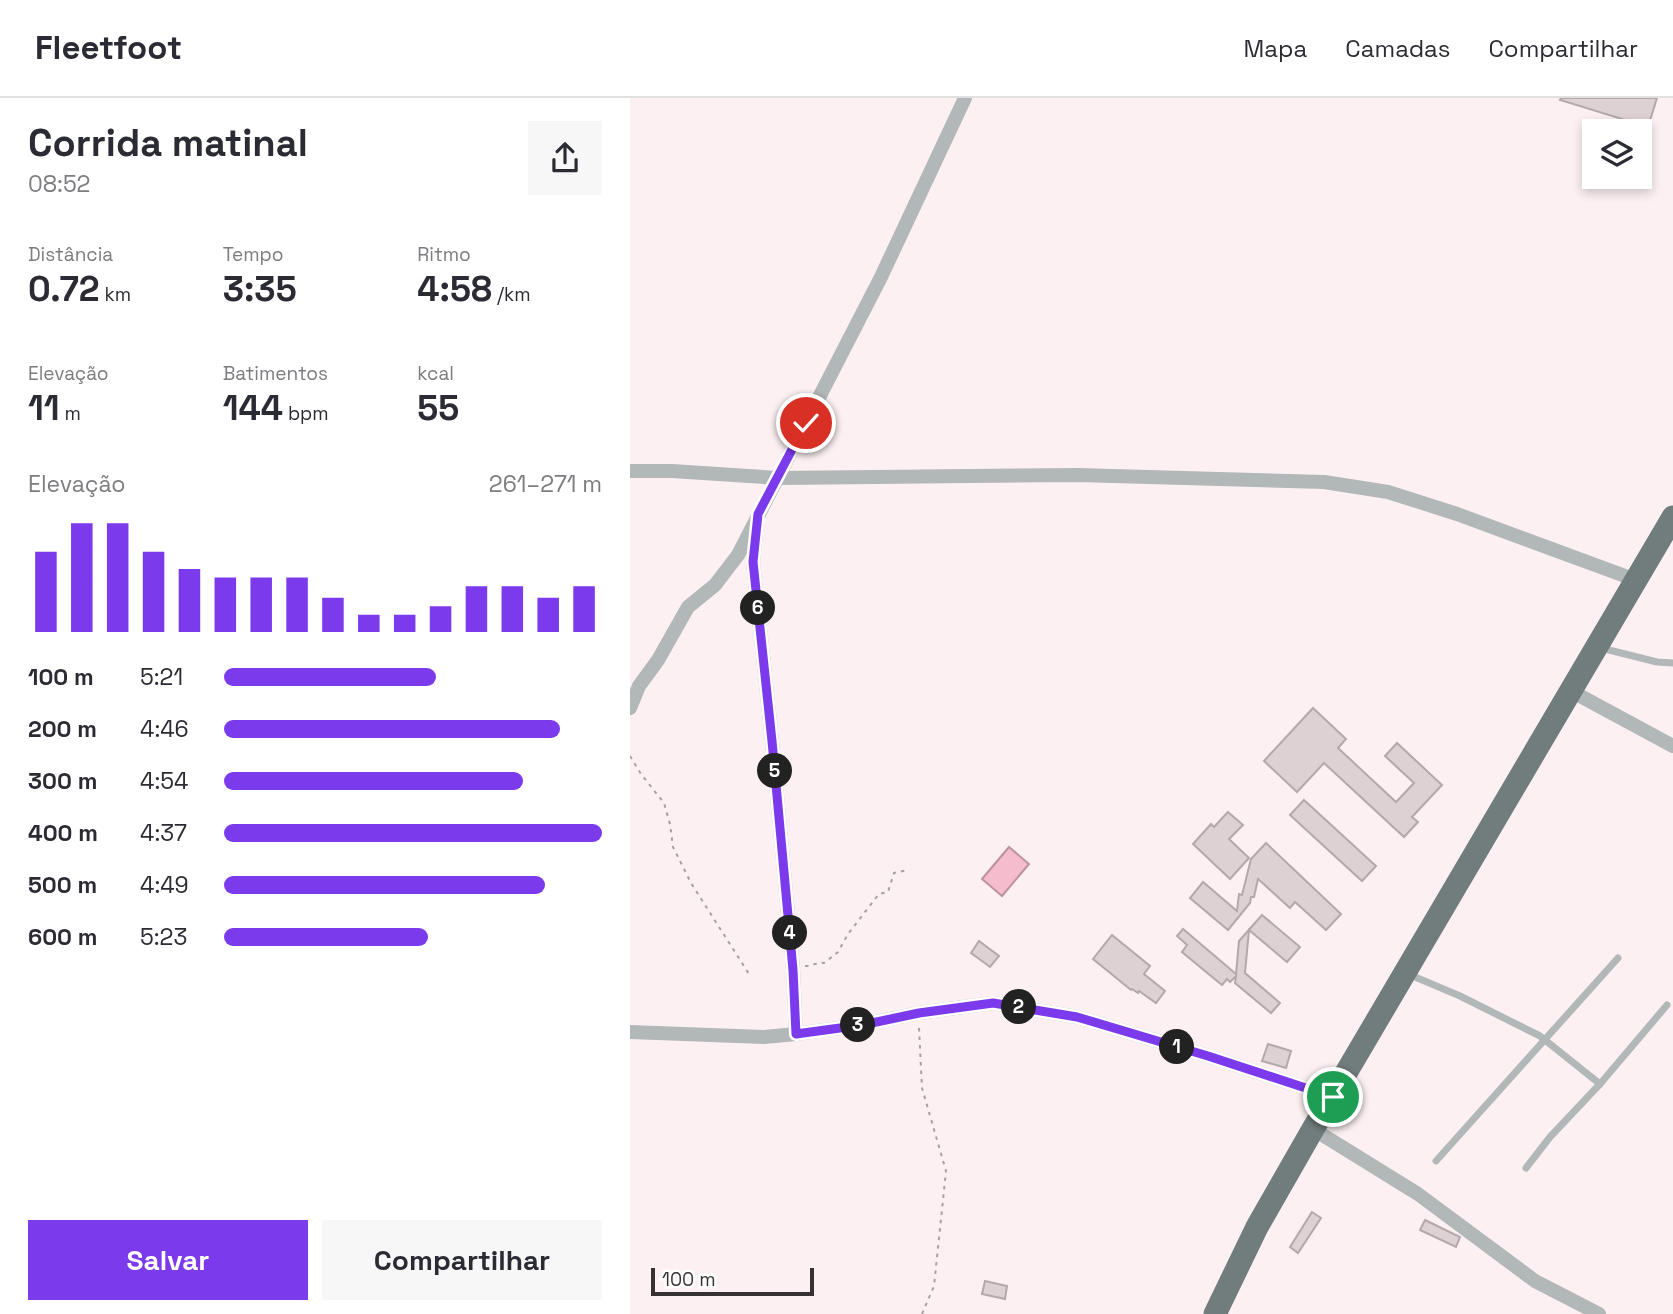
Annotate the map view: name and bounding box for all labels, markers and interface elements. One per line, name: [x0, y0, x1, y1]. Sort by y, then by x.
text: Fleetfoot: [35, 27, 182, 69]
text: Mapa: [1243, 33, 1307, 64]
text: Camadas: [1345, 33, 1450, 64]
text: Compartilhar: [1488, 33, 1638, 64]
text: Corrida matinal: [28, 119, 308, 167]
map controls: [1582, 119, 1652, 189]
button: layers: [1582, 119, 1652, 189]
button: share: [528, 121, 602, 195]
text: 08:52: [28, 169, 90, 199]
text: Distância: [28, 242, 113, 267]
text: Tempo: [223, 242, 284, 267]
text: Ritmo: [417, 242, 471, 267]
text: 0.72: [28, 267, 100, 311]
text: 3:35: [223, 267, 297, 311]
text: 4:58: [417, 267, 492, 311]
text: km: [100, 282, 131, 307]
text: /km: [492, 282, 531, 307]
text: Elevação: [28, 361, 109, 386]
text: Batimentos: [223, 361, 328, 386]
text: kcal: [417, 361, 454, 386]
text: 11: [28, 386, 60, 430]
text: 144: [223, 386, 283, 430]
text: 55: [417, 386, 459, 430]
pin: [776, 393, 836, 453]
text: m: [60, 401, 81, 426]
text: bpm: [283, 401, 329, 426]
icon: check: [787, 404, 825, 442]
text: Elevação: [28, 469, 126, 499]
text: 261–271 m: [489, 469, 602, 499]
pin: 6: [740, 590, 776, 626]
text: 6: [752, 595, 763, 620]
text: 100 m: [28, 662, 94, 692]
text: 5:21: [140, 662, 183, 692]
text: 200 m: [28, 714, 97, 744]
text: 4:46: [140, 714, 189, 744]
pin: 5: [758, 754, 792, 788]
text: 5: [769, 758, 780, 783]
text: 300 m: [28, 766, 97, 796]
text: 4:54: [140, 766, 188, 796]
text: 400 m: [28, 818, 98, 848]
text: 4:37: [140, 818, 187, 848]
text: 500 m: [28, 870, 97, 900]
text: 4:49: [140, 870, 189, 900]
pin: 4: [772, 916, 808, 950]
text: 4: [783, 920, 796, 945]
text: 600 m: [28, 922, 98, 952]
text: 5:23: [140, 922, 187, 952]
pin: 2: [1002, 990, 1036, 1024]
text: 2: [1013, 994, 1024, 1019]
pin: 3: [840, 1007, 876, 1042]
text: 3: [852, 1012, 863, 1037]
pin: 1: [1160, 1030, 1194, 1065]
text: 1: [1172, 1034, 1181, 1059]
pin: [1303, 1067, 1363, 1127]
icon: arrive: [1314, 1078, 1352, 1116]
button: Salvar: [28, 1220, 308, 1300]
button: Compartilhar: [322, 1220, 602, 1300]
scale bar: [651, 1265, 814, 1297]
text: 100 m: [662, 1267, 716, 1292]

